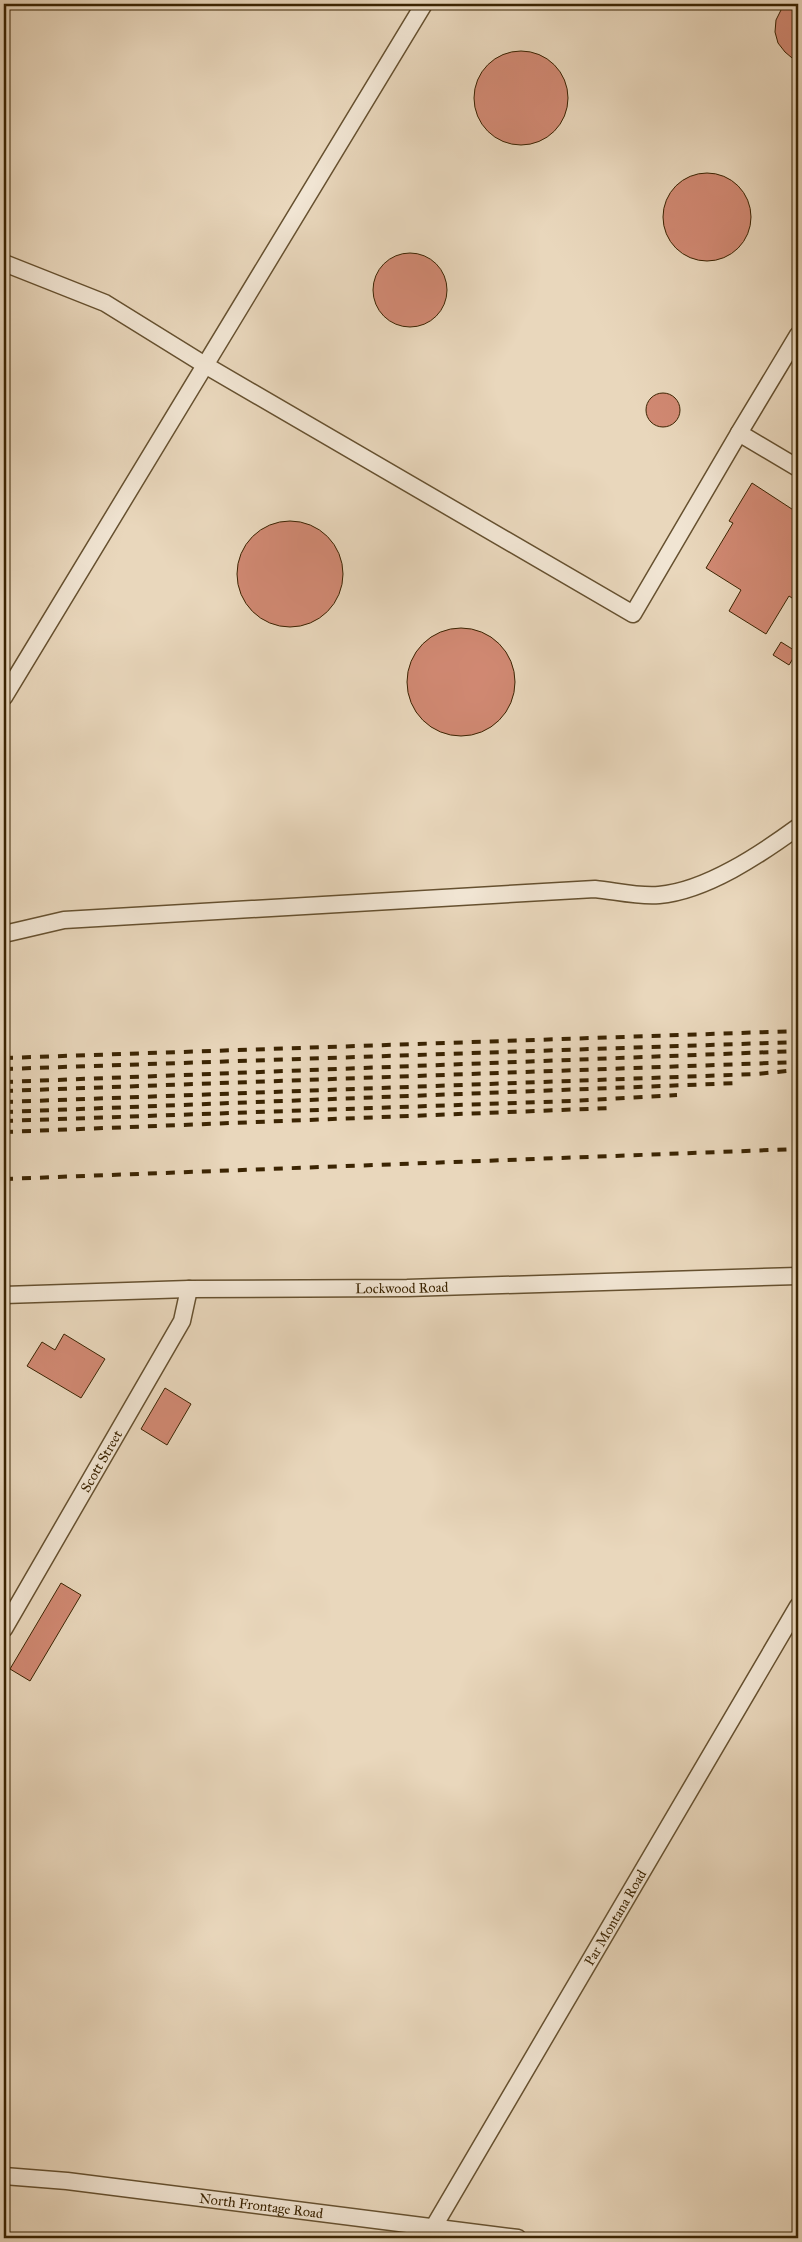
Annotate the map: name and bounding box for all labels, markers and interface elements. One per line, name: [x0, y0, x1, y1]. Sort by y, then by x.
street label: Lockwood Road: [355, 1279, 449, 1297]
street label: Scott Street: [77, 1427, 126, 1495]
street label: Par Montana Road: [581, 1867, 650, 1969]
street label: North Frontage Road: [198, 2190, 324, 2222]

